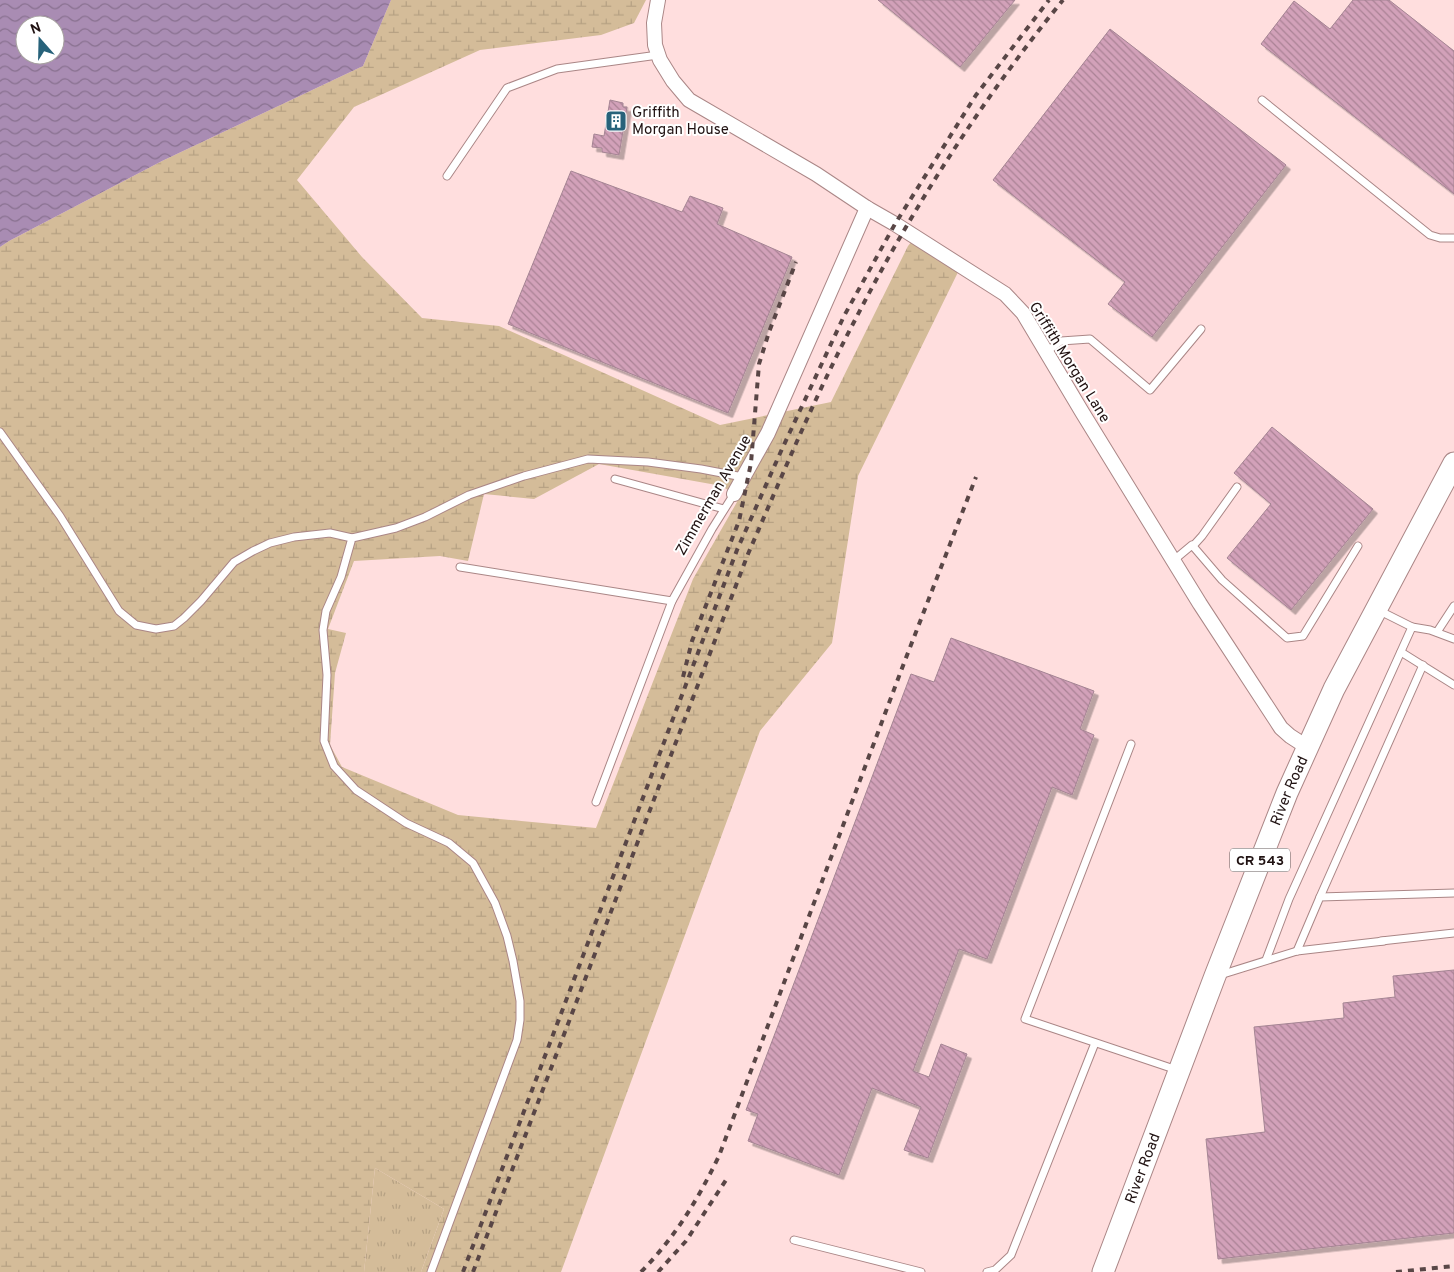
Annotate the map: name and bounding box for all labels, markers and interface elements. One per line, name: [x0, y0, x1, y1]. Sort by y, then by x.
north arrow: [15, 15, 65, 65]
text: N: [28, 19, 44, 39]
place label: Griffith Morgan House: [632, 104, 729, 140]
building icon: Griffith Morgan House: [604, 109, 628, 133]
street label: Griffith Morgan Lane: [1024, 299, 1114, 427]
street label: Zimmerman Avenue: [672, 432, 756, 559]
street label: River Road: [1267, 753, 1313, 829]
road number: CR 543: [1230, 848, 1290, 872]
street label: River Road: [1122, 1131, 1166, 1207]

